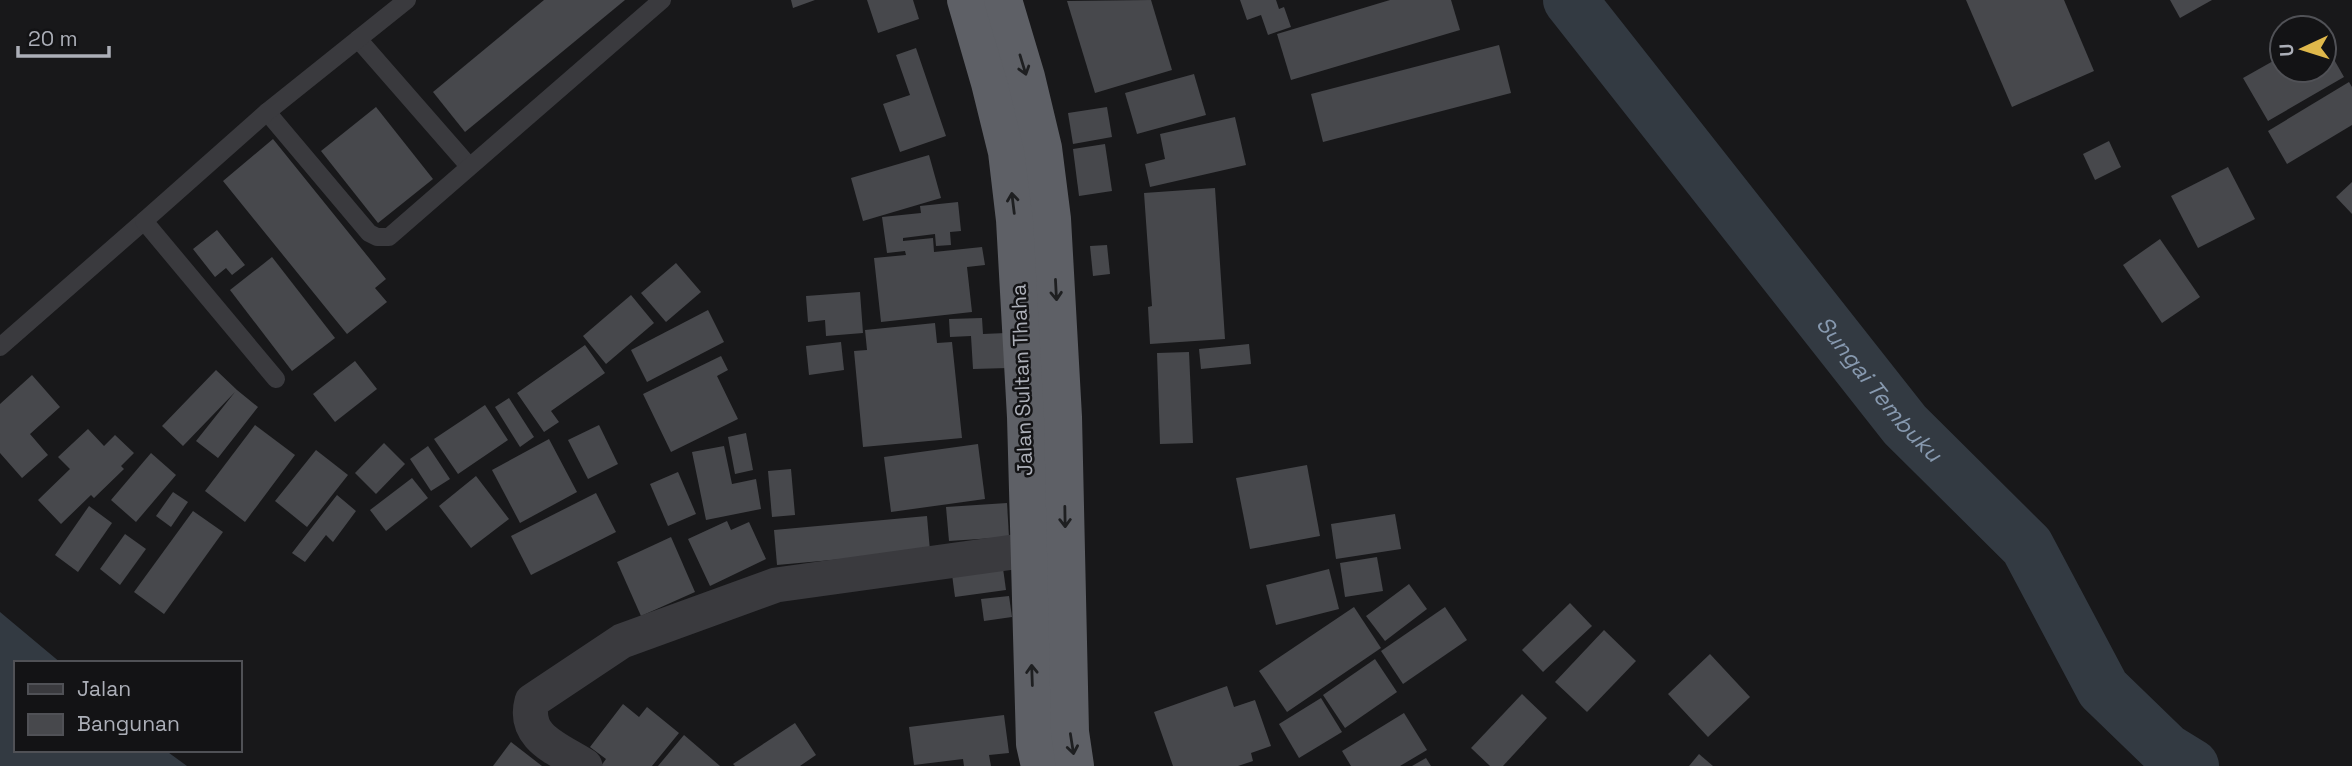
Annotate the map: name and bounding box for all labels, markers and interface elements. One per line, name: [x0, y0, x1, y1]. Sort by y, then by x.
scale bar: [18, 14, 108, 58]
north arrow: [2268, 14, 2338, 84]
text: 20 m: [28, 25, 78, 52]
text: U: [2274, 43, 2299, 57]
one-way arrow: [1017, 54, 1030, 76]
one-way arrow: [1007, 193, 1020, 215]
one-way arrow: [1050, 278, 1063, 300]
street label: Jalan Sultan Thaha: [1005, 284, 1038, 476]
water label: Sungai Tembuku: [1810, 310, 1949, 469]
one-way arrow: [1059, 505, 1072, 528]
legend: [14, 661, 242, 752]
one-way arrow: [1026, 664, 1039, 687]
text: Jalan: [77, 675, 131, 702]
text: Bangunan: [77, 710, 180, 737]
one-way arrow: [1066, 732, 1079, 755]

